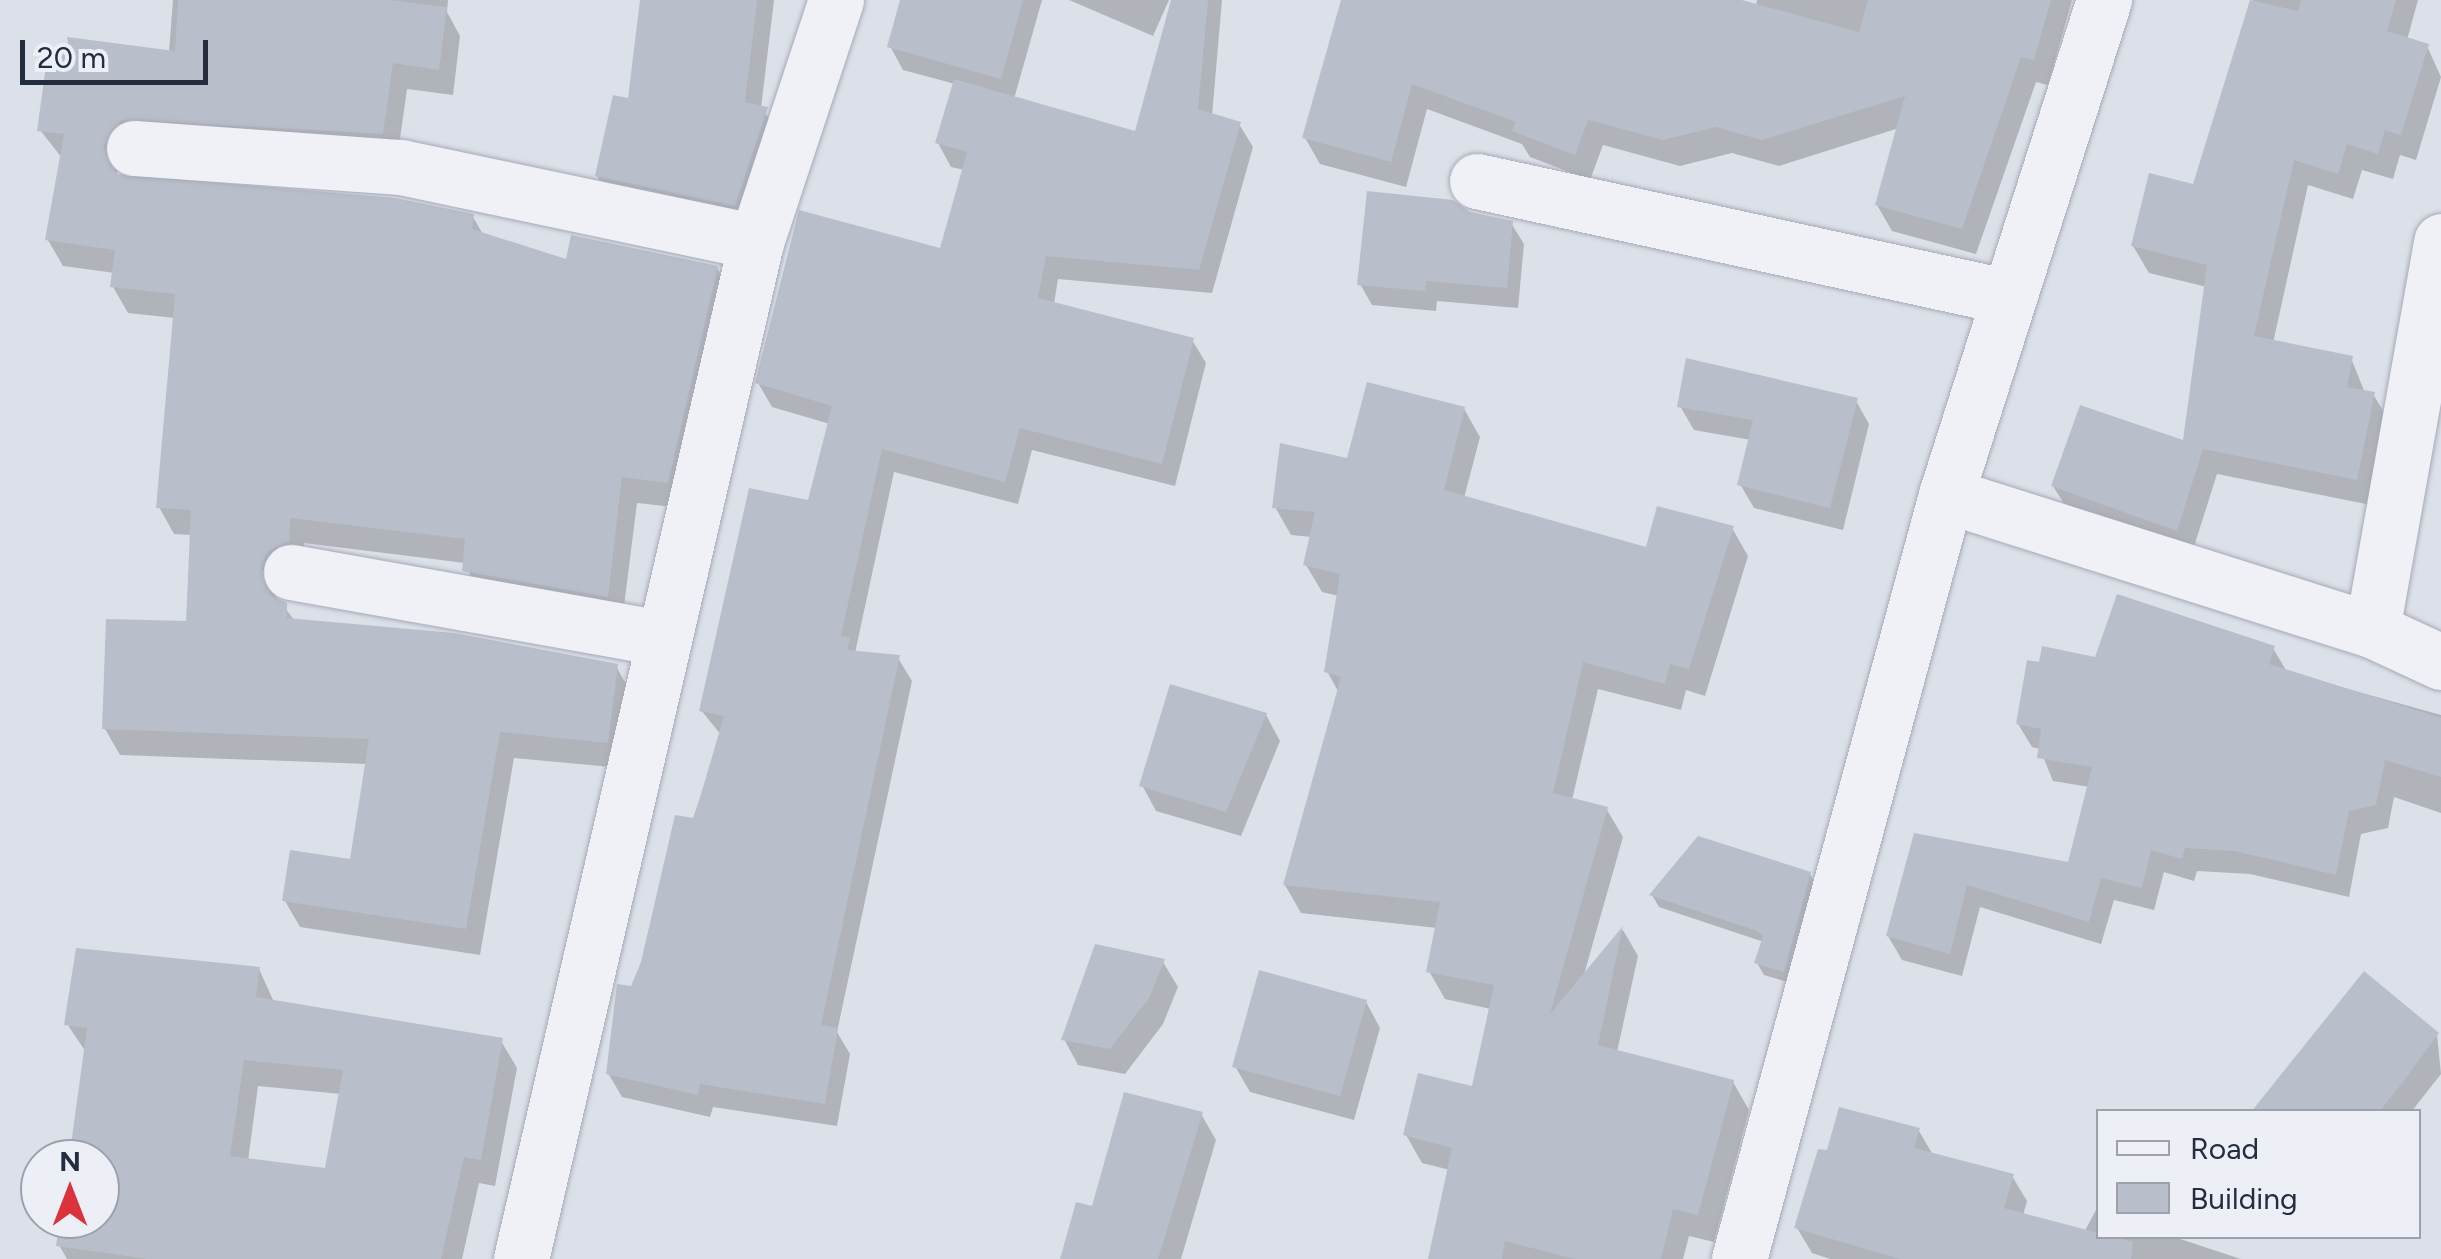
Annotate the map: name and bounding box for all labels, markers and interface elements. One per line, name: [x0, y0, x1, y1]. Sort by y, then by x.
scale bar: [25, 20, 212, 82]
text: 20 m: [37, 39, 106, 76]
legend: [2096, 1109, 2421, 1239]
text: Road: [2190, 1130, 2259, 1167]
north arrow: [20, 1139, 120, 1239]
text: N: [59, 1144, 81, 1178]
text: Building: [2190, 1180, 2298, 1217]

